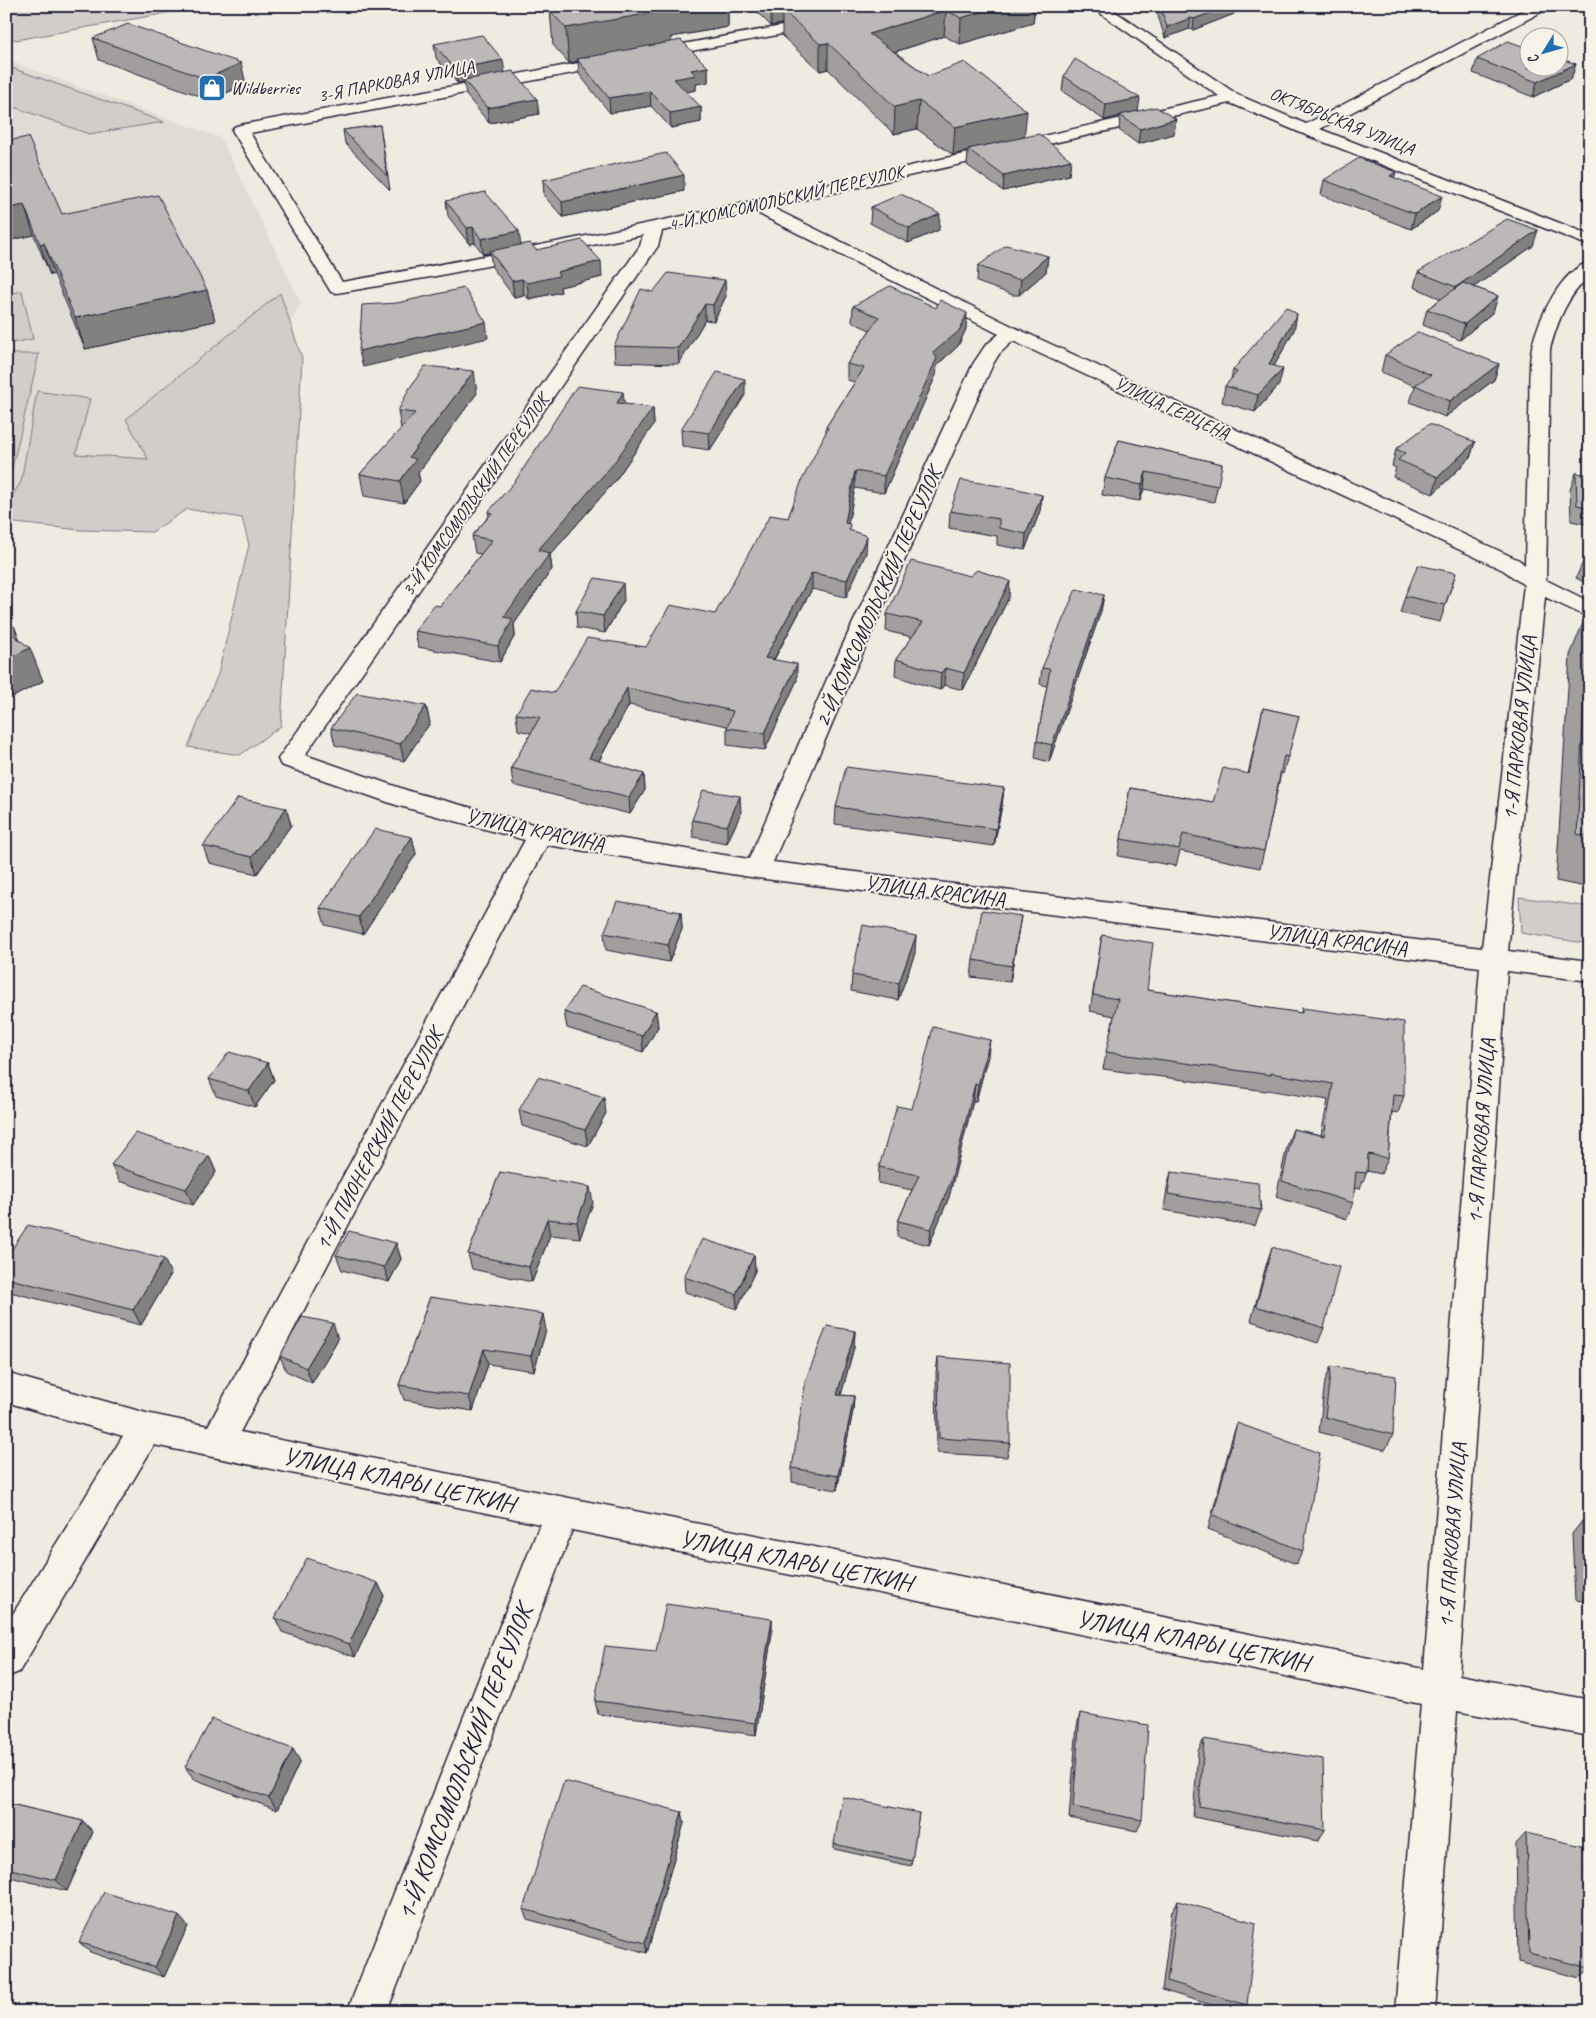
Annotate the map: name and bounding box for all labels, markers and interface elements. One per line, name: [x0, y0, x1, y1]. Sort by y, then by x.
north arrow: [1518, 28, 1568, 78]
text: С: [1524, 50, 1543, 67]
street label: 3-Я ПАРКОВАЯ УЛИЦА: [316, 55, 477, 107]
shop icon: Wildberries: [197, 73, 227, 103]
place label: Wildberries: [231, 77, 302, 99]
street label: ОКТЯБРЬСКАЯ УЛИЦА: [1267, 82, 1418, 160]
street label: 4-Й КОМСОМОЛЬСКИЙ ПЕРЕУЛОК: [666, 159, 910, 236]
street label: УЛИЦА ГЕРЦЕНА: [1111, 372, 1234, 445]
street label: 3-Й КОМСОМОЛЬСКИЙ ПЕРЕУЛОК: [397, 387, 555, 600]
street label: 2-Й КОМСОМОЛЬСКИЙ ПЕРЕУЛОК: [809, 459, 949, 731]
street label: 1-Я ПАРКОВАЯ УЛИЦА: [1496, 634, 1542, 821]
street label: УЛИЦА КРАСИНА: [463, 803, 607, 857]
street label: УЛИЦА КРАСИНА: [863, 870, 1007, 913]
street label: УЛИЦА КРАСИНА: [1265, 919, 1409, 962]
street label: 1-Й ПИОНЕРСКИЙ ПЕРЕУЛОК: [310, 1020, 451, 1254]
street label: 1-Я ПАРКОВАЯ УЛИЦА: [1462, 1037, 1500, 1224]
street label: УЛИЦА КЛАРЫ ЦЕТКИН: [280, 1440, 521, 1521]
street label: 1-Я ПАРКОВАЯ УЛИЦА: [1433, 1441, 1471, 1628]
street label: УЛИЦА КЛАРЫ ЦЕТКИН: [677, 1523, 918, 1600]
street label: 1-Й КОМСОМОЛЬСКИЙ ПЕРЕУЛОК: [390, 1596, 541, 1924]
street label: УЛИЦА КЛАРЫ ЦЕТКИН: [1074, 1603, 1315, 1680]

